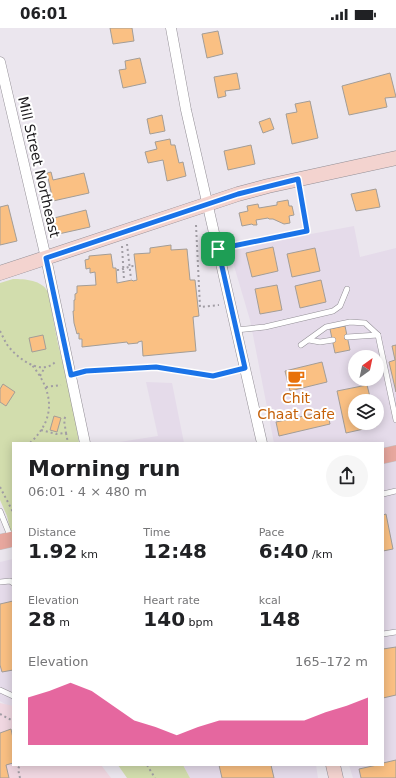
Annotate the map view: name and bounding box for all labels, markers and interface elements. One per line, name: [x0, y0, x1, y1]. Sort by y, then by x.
text: 06:01: [20, 5, 68, 23]
street label: Mill Street Northeast: [15, 95, 63, 240]
pin: [201, 232, 235, 266]
icon: arrive: [207, 238, 229, 260]
north arrow: [348, 350, 384, 386]
map controls: [348, 350, 384, 430]
cafe icon: Chit Chaat Cafe: [286, 368, 306, 388]
place label: Chit Chaat Cafe: [257, 390, 335, 422]
button: layers: [348, 394, 384, 430]
button: share: [326, 455, 368, 497]
text: Morning run: [28, 456, 180, 481]
text: 06:01 · 4 × 480 m: [28, 484, 147, 499]
text: Distance: [28, 526, 76, 539]
text: Time: [143, 526, 170, 539]
text: Pace: [259, 526, 284, 539]
text: 1.92: [28, 539, 77, 563]
text: 12:48: [143, 539, 207, 563]
text: 6:40: [259, 539, 308, 563]
text: km: [77, 548, 98, 561]
text: /km: [308, 548, 333, 561]
text: Elevation: [28, 594, 79, 607]
text: Heart rate: [143, 594, 200, 607]
text: kcal: [259, 594, 281, 607]
text: 28: [28, 607, 56, 631]
text: 140: [143, 607, 185, 631]
text: 148: [259, 607, 300, 631]
text: m: [56, 616, 70, 629]
text: bpm: [185, 616, 213, 629]
text: Elevation: [28, 654, 88, 669]
text: 165–172 m: [295, 654, 368, 669]

